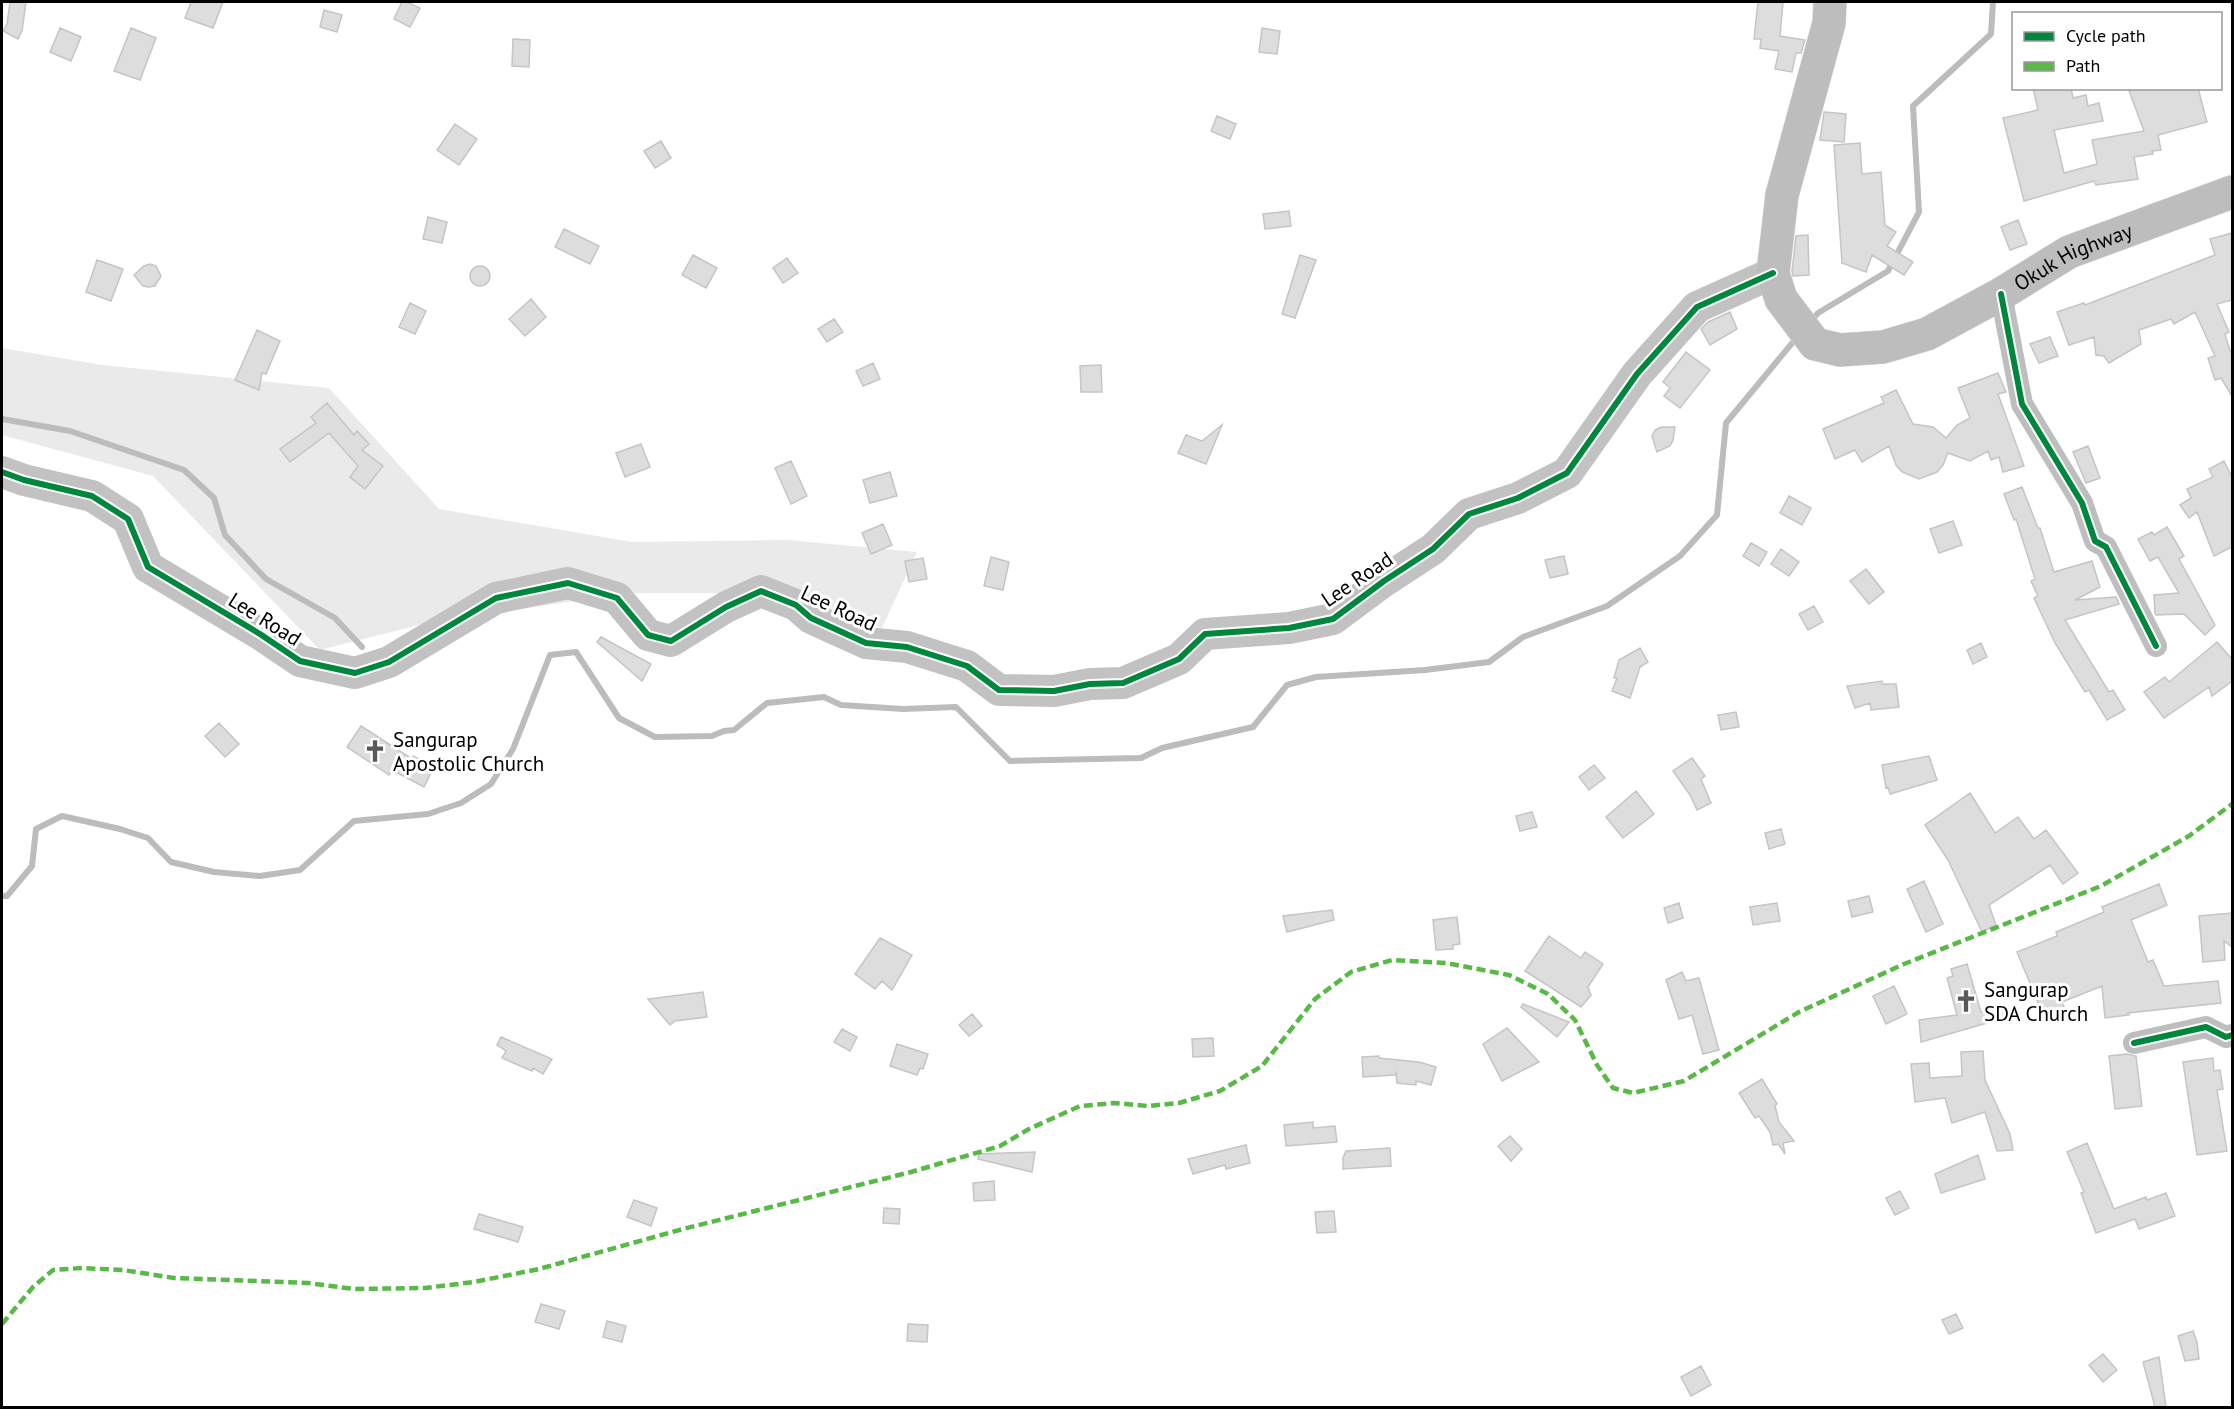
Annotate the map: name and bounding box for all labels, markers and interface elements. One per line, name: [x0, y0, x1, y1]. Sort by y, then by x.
legend: [2012, 12, 2222, 90]
text: Cycle path: [2066, 24, 2146, 47]
text: Path: [2066, 54, 2100, 77]
street label: Okuk Highway: [2009, 216, 2136, 296]
street label: Lee Road: [1316, 545, 1398, 613]
street label: Lee Road: [797, 579, 881, 637]
street label: Lee Road: [224, 586, 306, 652]
place label: Sangurap Apostolic Church: [393, 726, 544, 777]
church icon: Sangurap Apostolic Church: [362, 738, 388, 764]
place label: Sangurap SDA Church: [1984, 976, 2088, 1027]
church icon: Sangurap SDA Church: [1953, 988, 1979, 1014]

